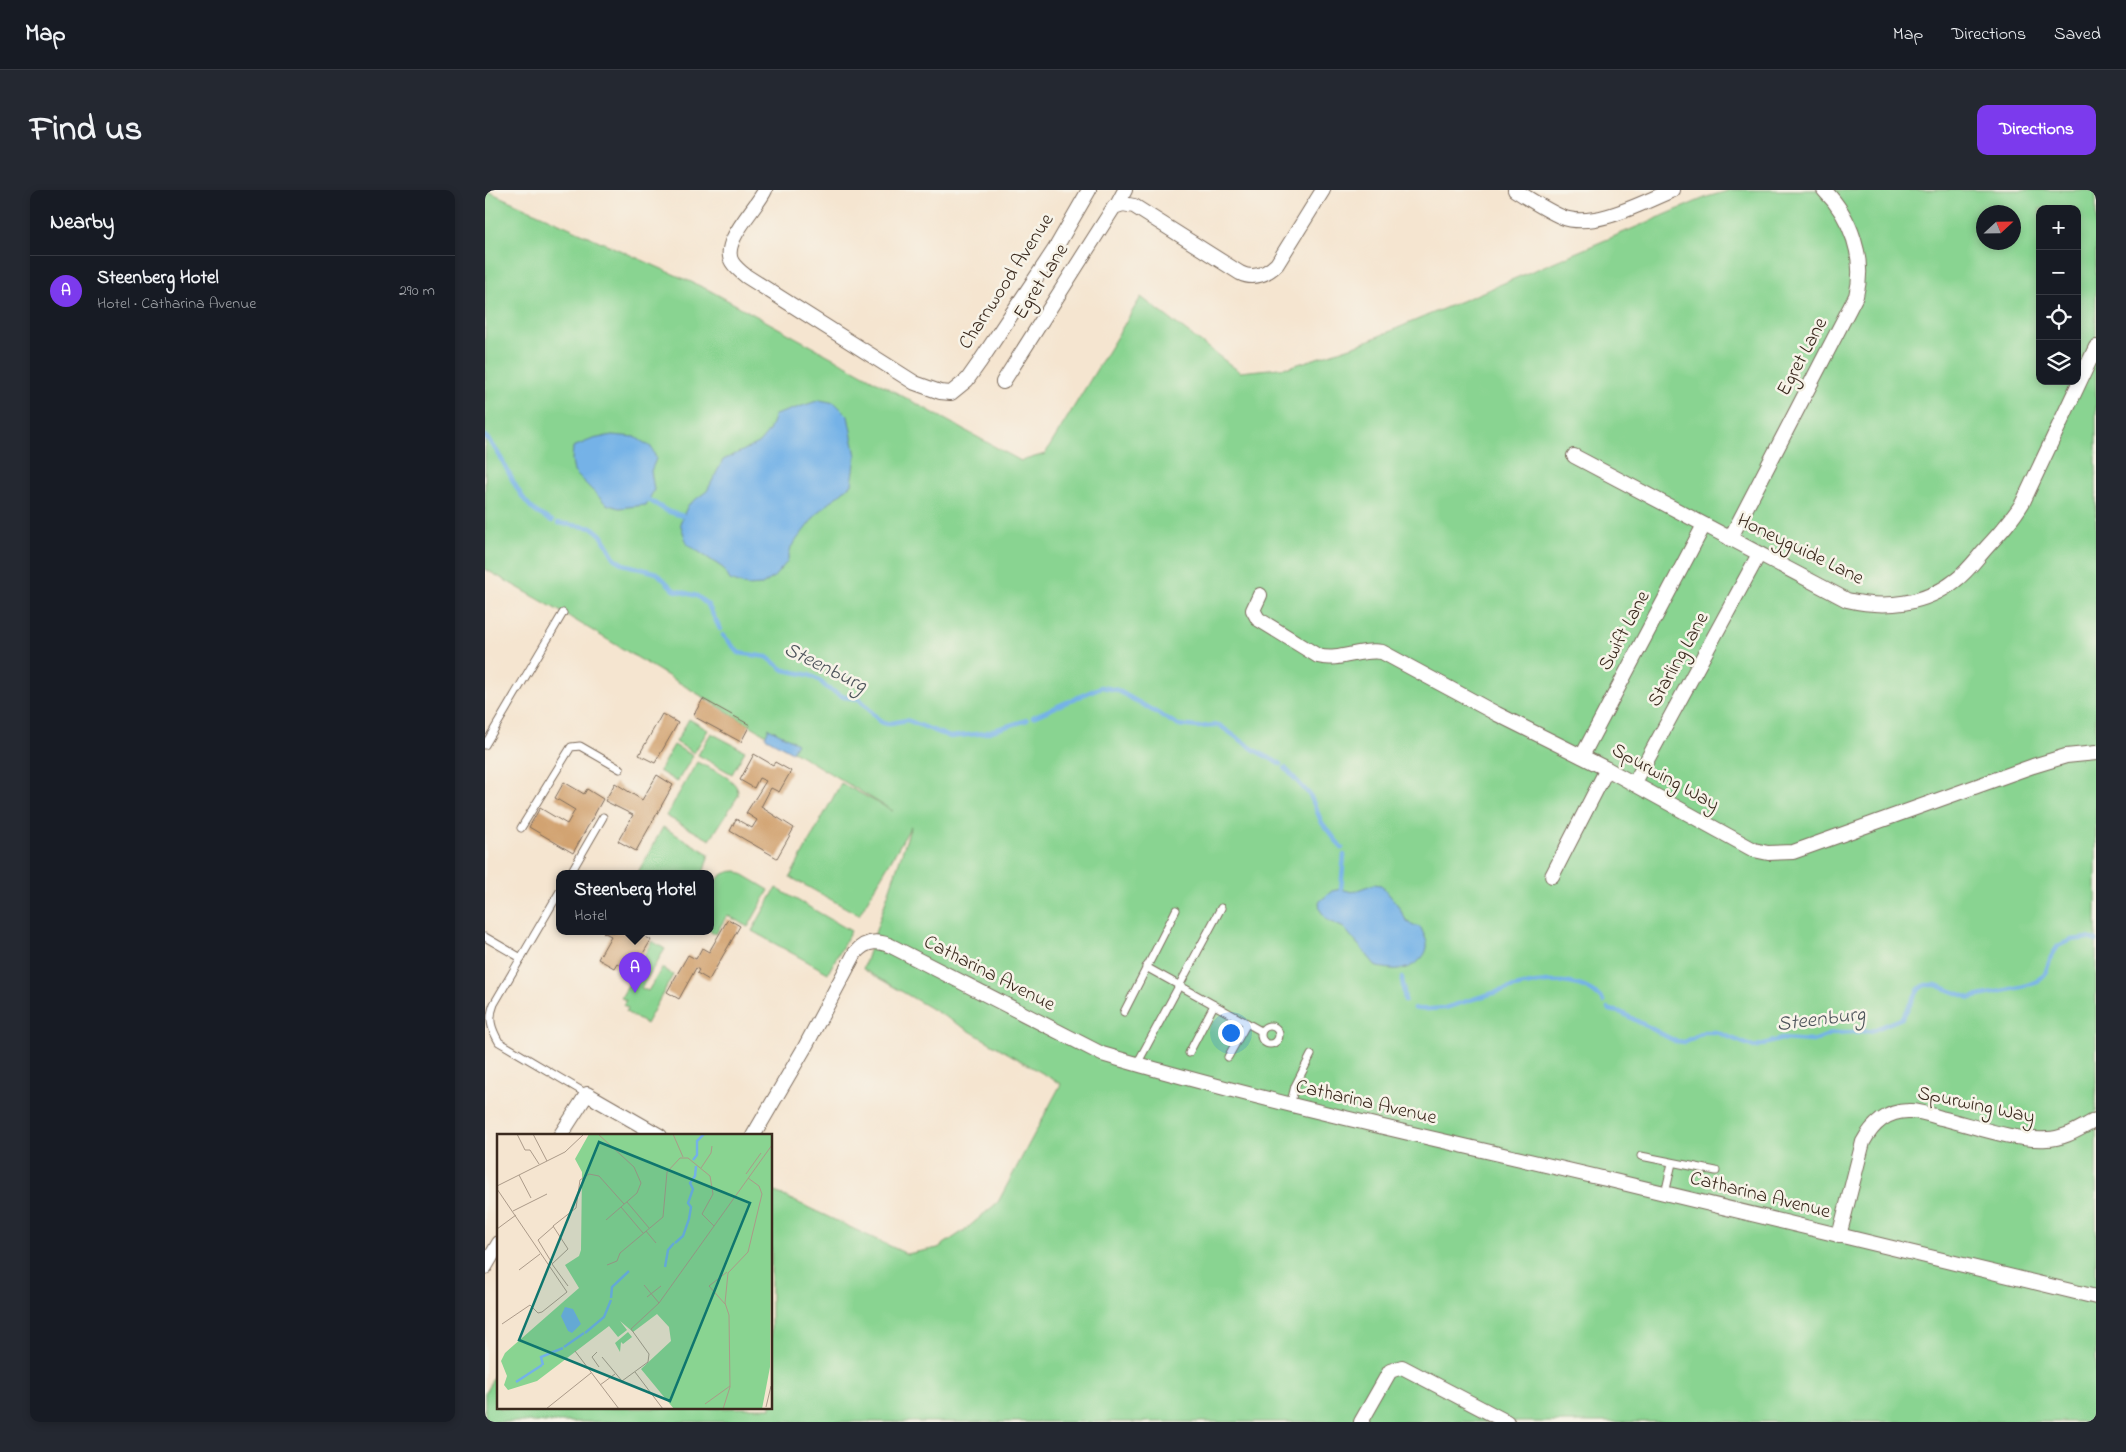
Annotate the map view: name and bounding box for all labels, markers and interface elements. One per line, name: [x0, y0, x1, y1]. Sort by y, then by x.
text: Map: [25, 17, 66, 52]
text: Map: [1893, 22, 1923, 48]
text: Directions: [1951, 22, 2026, 48]
text: Saved: [2054, 22, 2101, 48]
text: Find us: [30, 105, 142, 156]
button: Directions: [1977, 105, 2096, 155]
north arrow: [1976, 205, 2021, 250]
map controls: [2036, 205, 2081, 385]
button: +: [2036, 205, 2081, 250]
text: Nearby: [50, 208, 114, 238]
street label: Charnwood Avenue: [952, 208, 1062, 356]
street label: Egret Lane: [1007, 238, 1078, 326]
button: −: [2036, 250, 2081, 295]
text: Steenberg Hotel: [97, 265, 219, 292]
text: A: [61, 279, 71, 303]
text: 290 m: [399, 279, 435, 303]
text: Hotel · Catharina Avenue: [97, 292, 257, 316]
button: locate: [2036, 295, 2081, 340]
street label: Egret Lane: [1770, 313, 1837, 402]
button: layers: [2036, 340, 2081, 385]
street label: Honeyguide Lane: [1731, 507, 1868, 594]
street label: Swift Lane: [1592, 586, 1658, 676]
street label: Starling Lane: [1641, 607, 1718, 713]
water label: Steenburg: [778, 635, 872, 702]
street label: Spurwing Way: [1605, 736, 1724, 820]
popup: [556, 870, 714, 935]
text: Steenberg Hotel: [574, 877, 696, 904]
text: Hotel: [574, 904, 607, 928]
street label: Catharina Avenue: [918, 928, 1060, 1020]
pin: A: [619, 952, 651, 993]
water label: Steenburg: [1775, 1000, 1868, 1041]
your location: [1218, 1020, 1244, 1046]
street label: Catharina Avenue: [1293, 1073, 1439, 1133]
street label: Spurwing Way: [1914, 1079, 2037, 1134]
inset map: [497, 1134, 773, 1410]
street label: Catharina Avenue: [1687, 1165, 1833, 1228]

